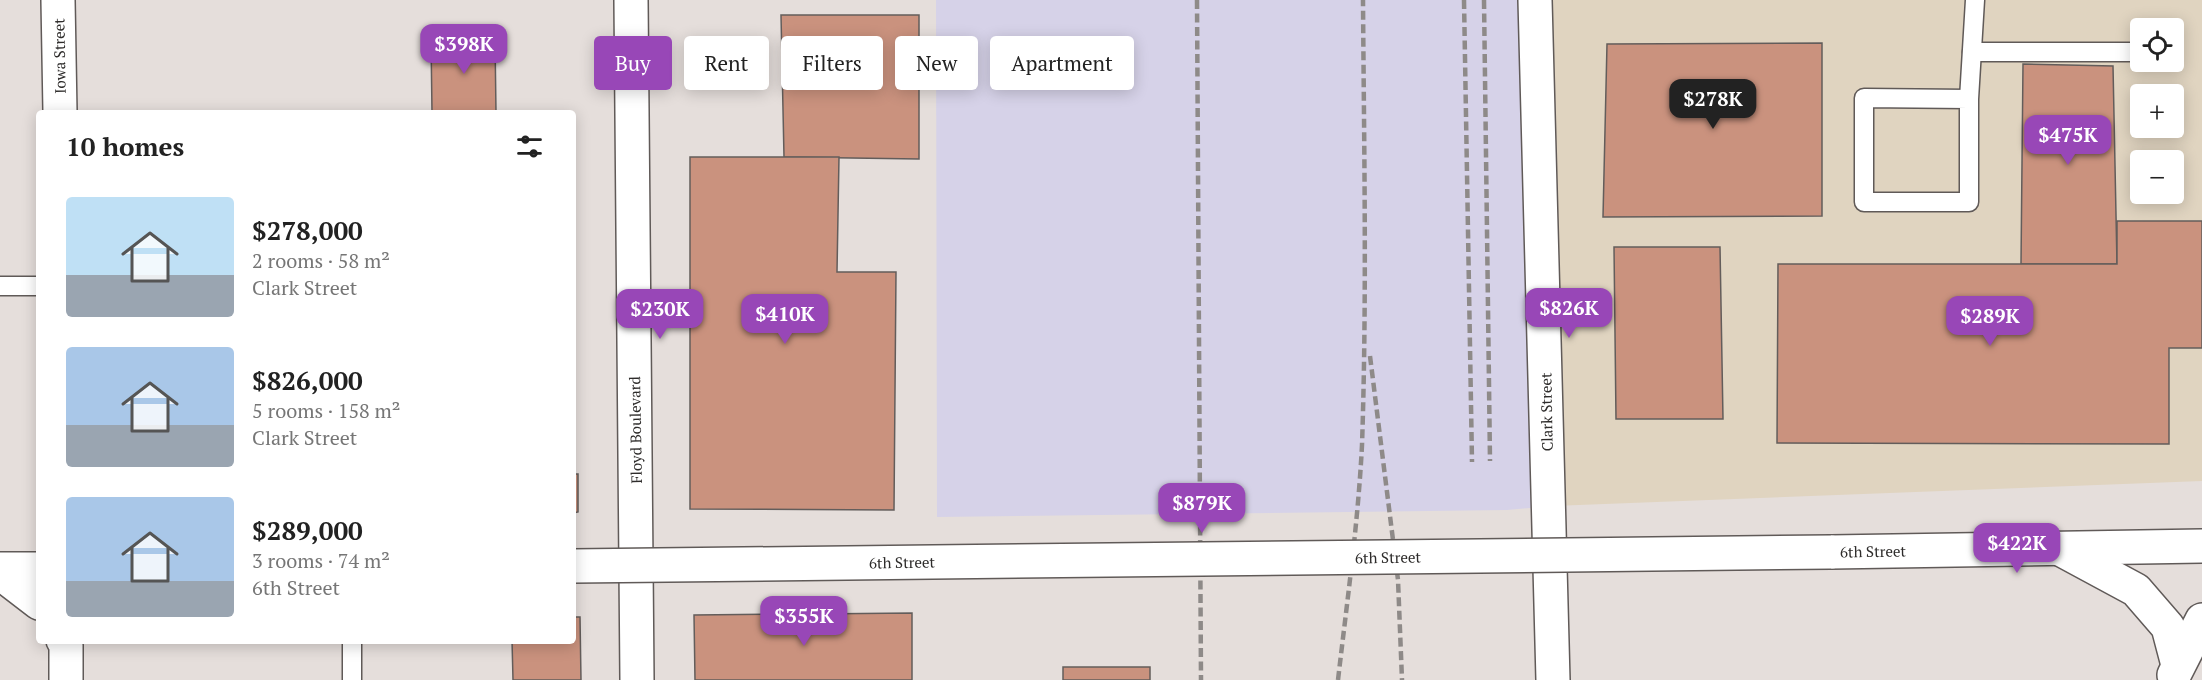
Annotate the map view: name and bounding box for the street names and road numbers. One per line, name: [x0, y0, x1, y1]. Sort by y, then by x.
street label: Iowa Street: [48, 18, 70, 94]
street label: Clark Street: [1535, 372, 1557, 452]
street label: Floyd Boulevard: [624, 376, 646, 484]
street label: 6th Street: [1840, 540, 1907, 562]
street label: 6th Street: [1355, 546, 1422, 568]
street label: 6th Street: [869, 551, 936, 573]

